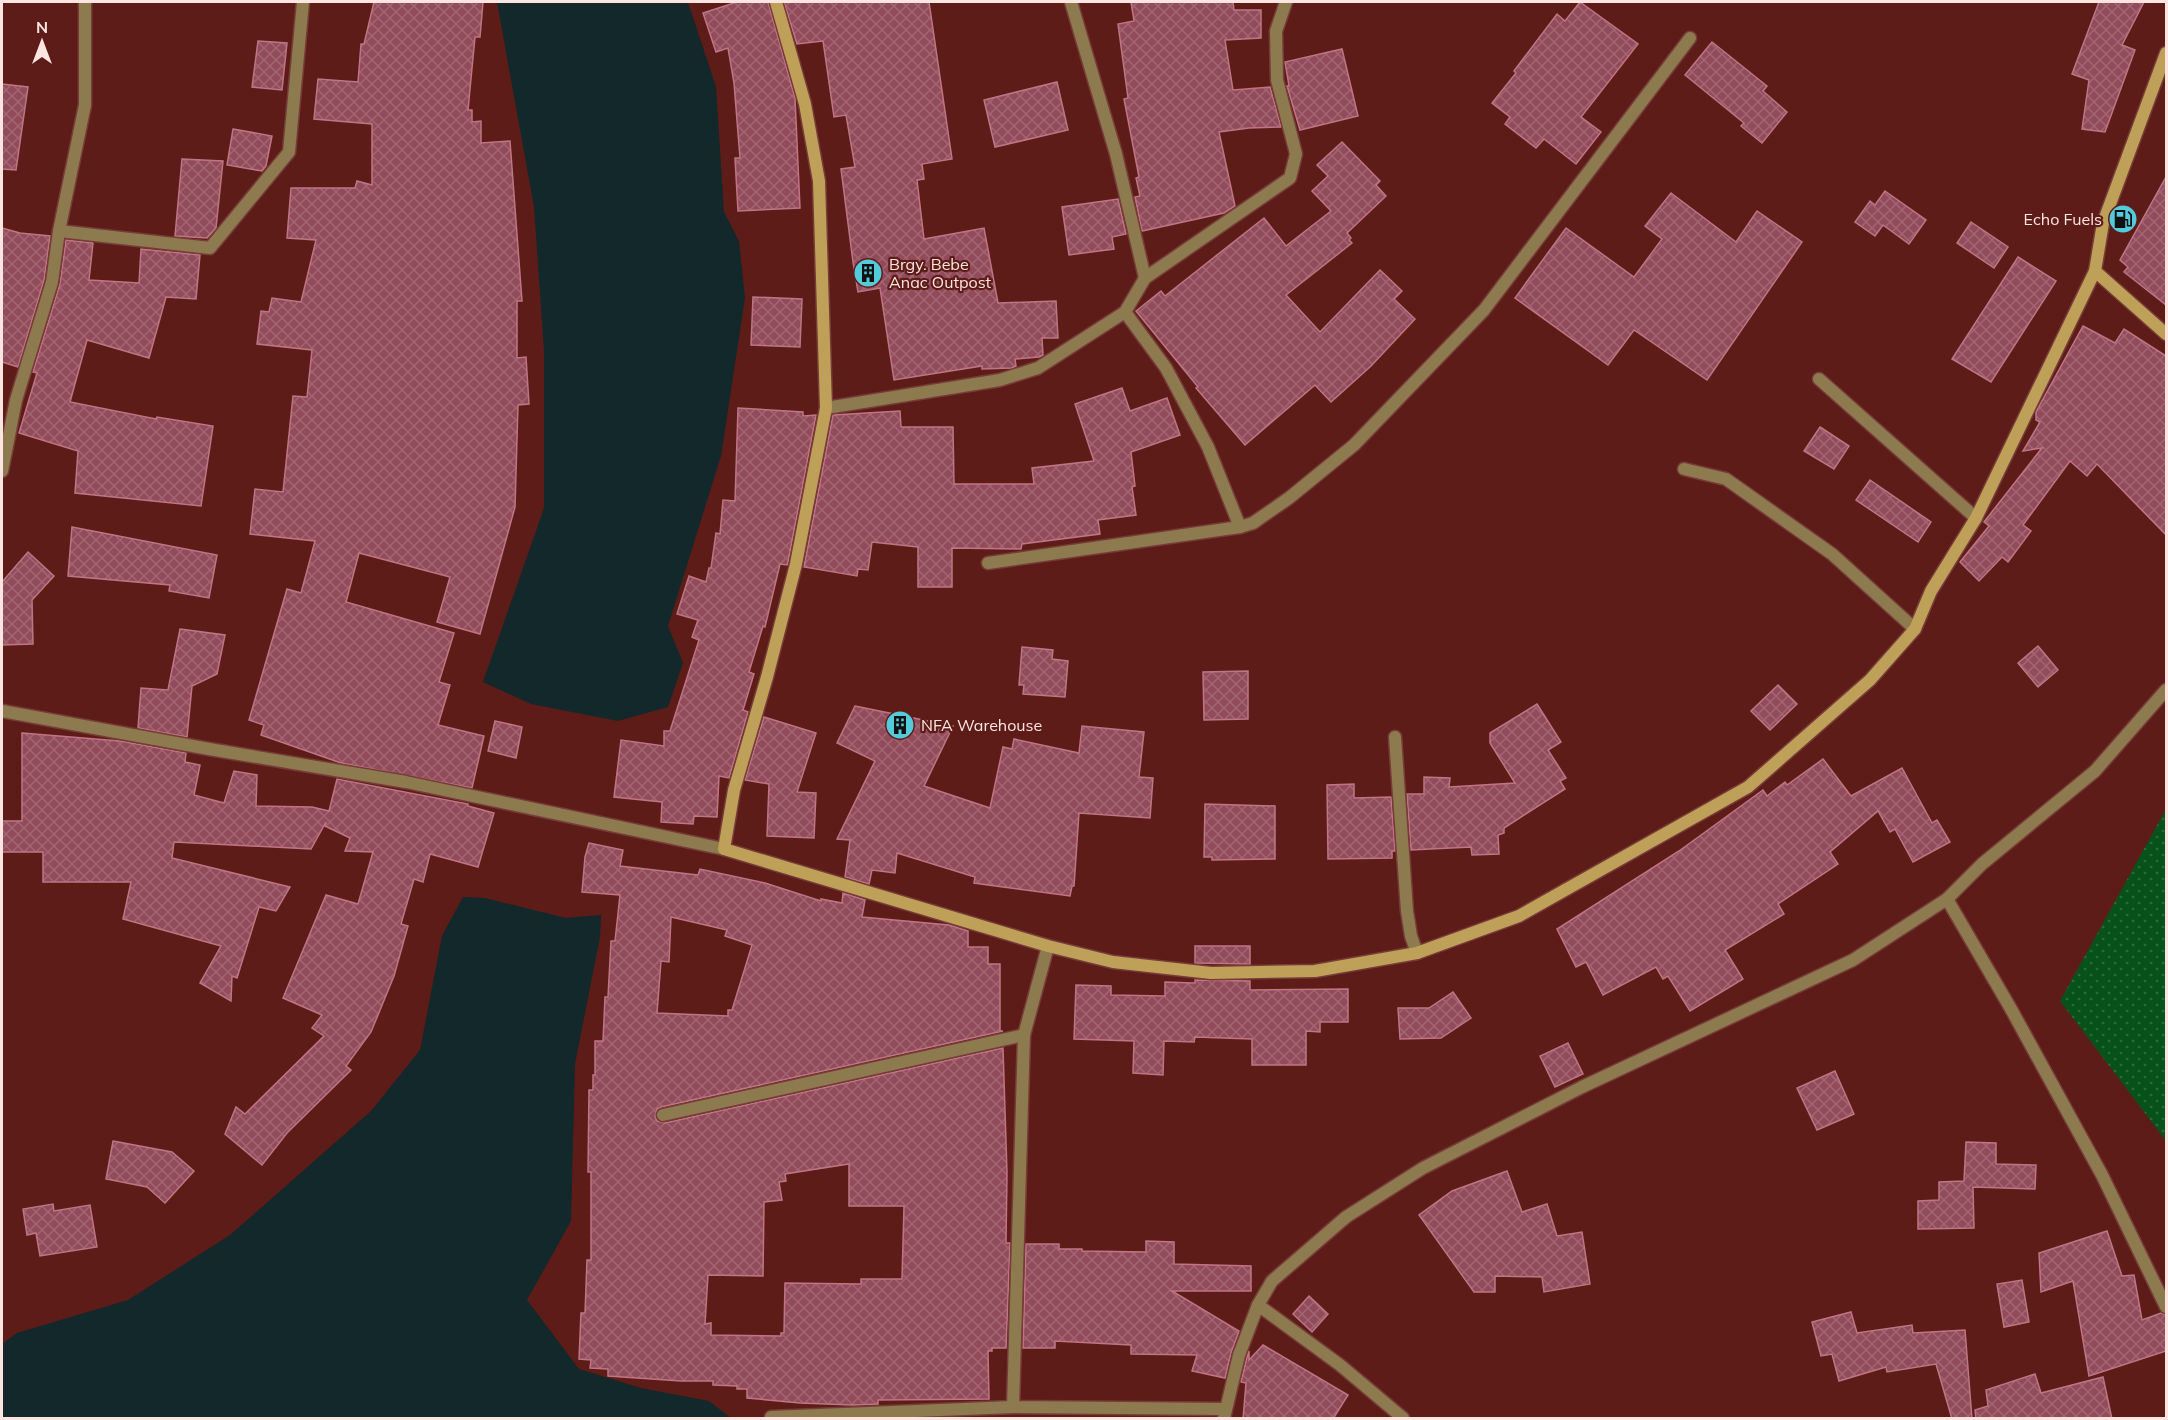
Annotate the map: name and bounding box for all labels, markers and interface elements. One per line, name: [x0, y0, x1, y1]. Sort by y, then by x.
north arrow: [12, 12, 72, 72]
text: N: [36, 17, 48, 37]
fuel station icon: Echo Fuels: [2107, 203, 2139, 235]
place label: Echo Fuels: [2024, 209, 2102, 229]
place label: Brgy. Bebe Anac Outpost: [889, 254, 992, 292]
building icon: Brgy. Bebe Anac Outpost: [852, 257, 884, 289]
building icon: NFA Warehouse: [884, 709, 916, 741]
place label: NFA Warehouse: [921, 715, 1042, 735]

